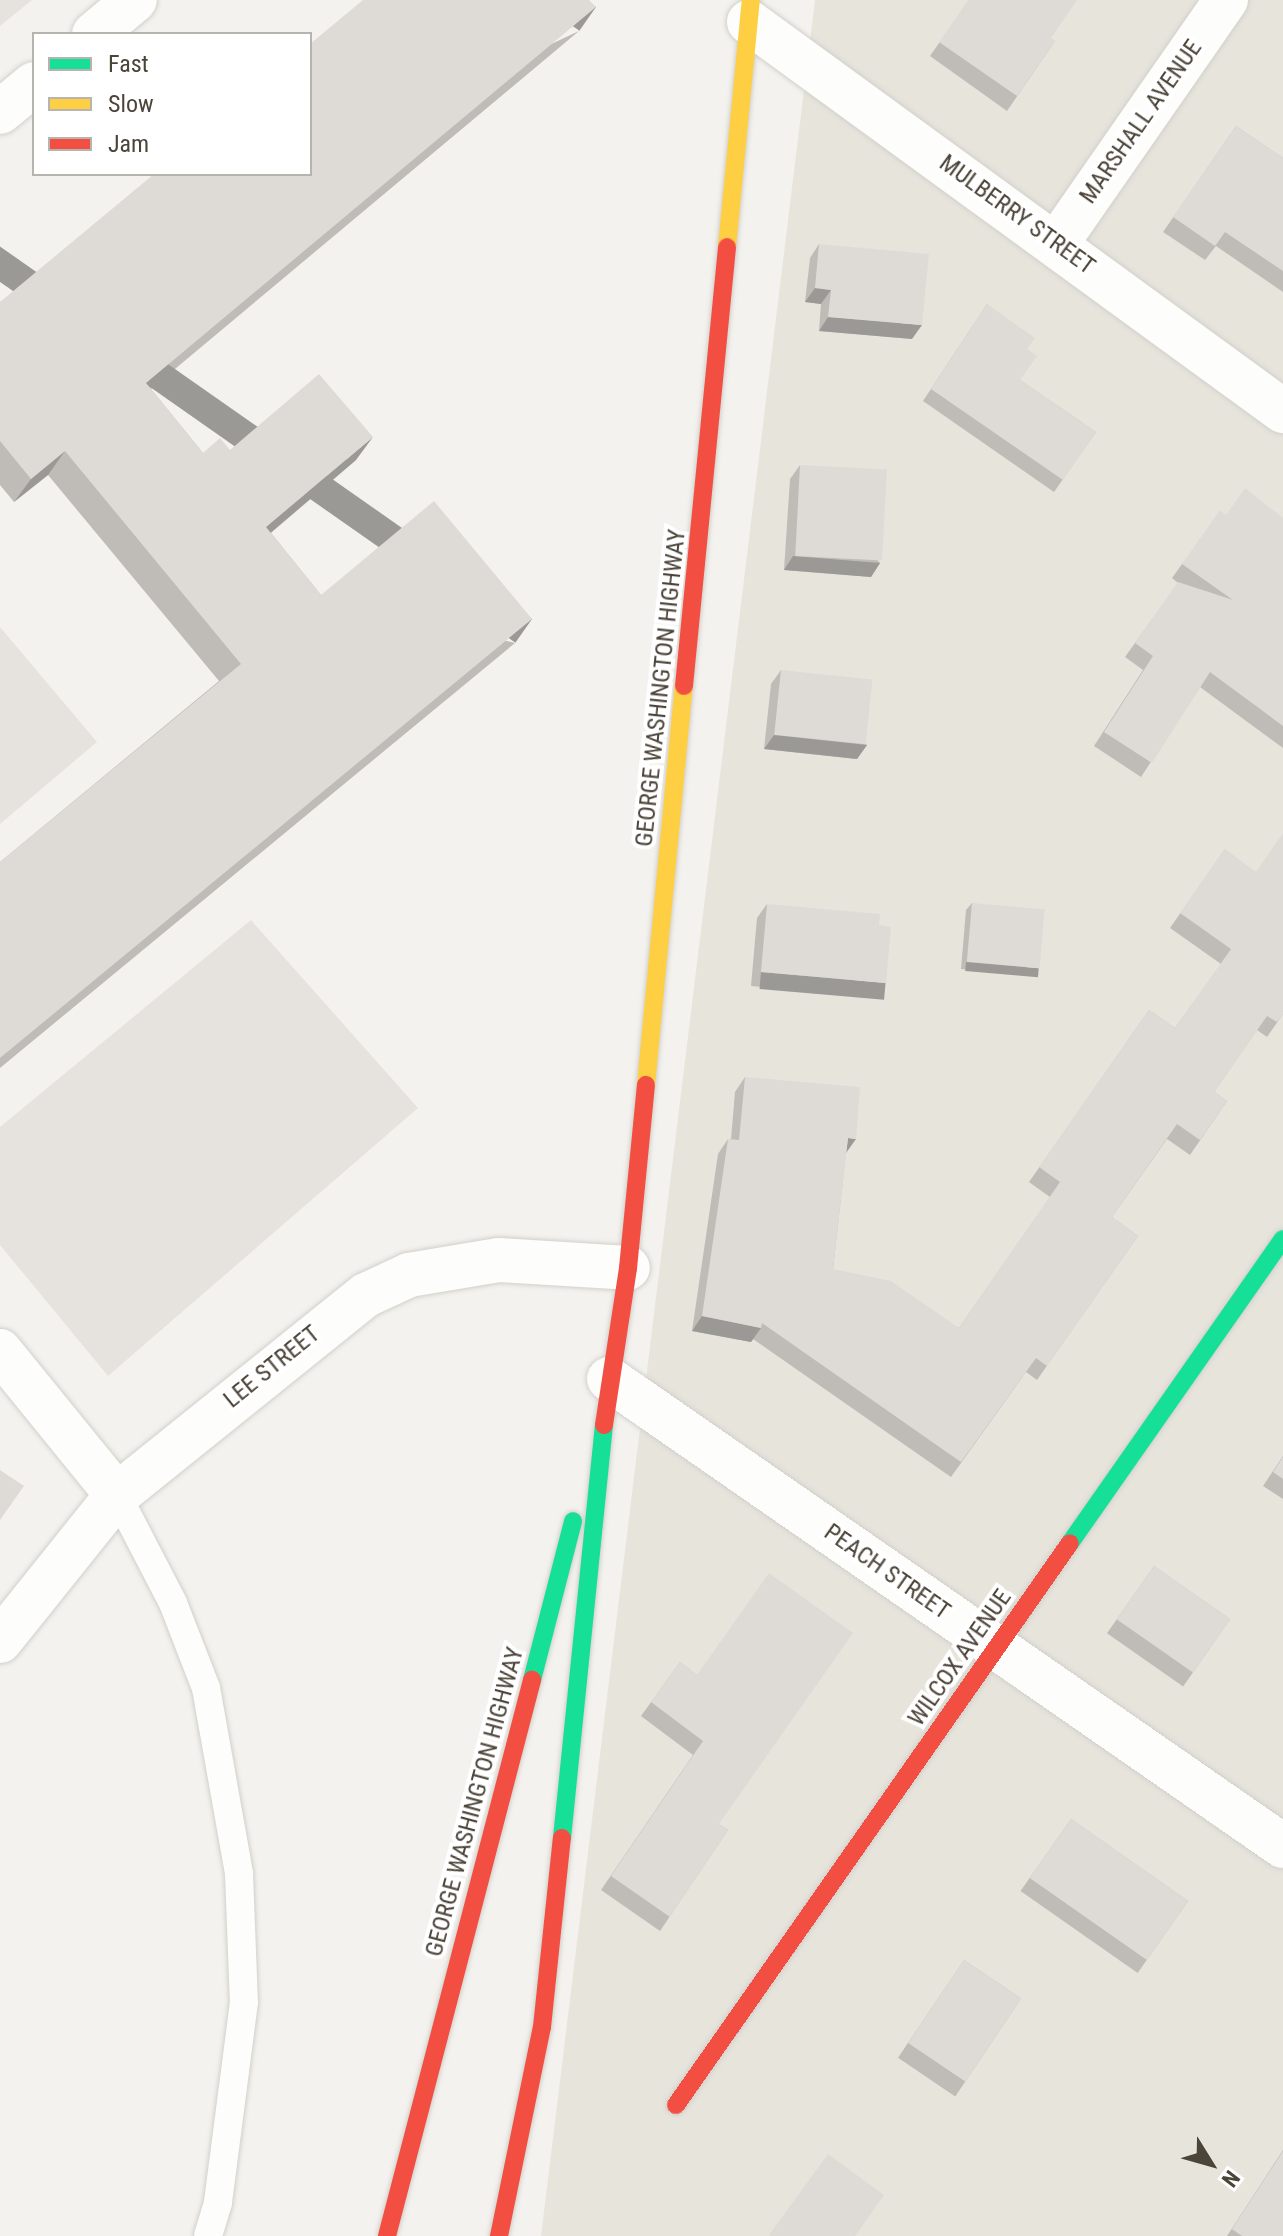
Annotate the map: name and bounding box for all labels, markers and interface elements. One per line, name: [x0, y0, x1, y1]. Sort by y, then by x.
legend: [32, 32, 312, 176]
street label: MARSHALL AVENUE: [1074, 35, 1208, 209]
text: Fast: [108, 50, 149, 78]
text: Slow: [108, 90, 154, 118]
text: Jam: [108, 130, 149, 158]
street label: MULBERRY STREET: [934, 149, 1100, 281]
street label: GEORGE WASHINGTON HIGHWAY: [630, 528, 692, 848]
street label: LEE STREET: [218, 1320, 326, 1414]
street label: PEACH STREET: [818, 1518, 956, 1626]
street label: WILCOX AVENUE: [902, 1584, 1018, 1732]
street label: GEORGE WASHINGTON HIGHWAY: [420, 1644, 530, 1960]
north arrow: [1171, 2124, 1251, 2204]
text: N: [1217, 2166, 1245, 2192]

